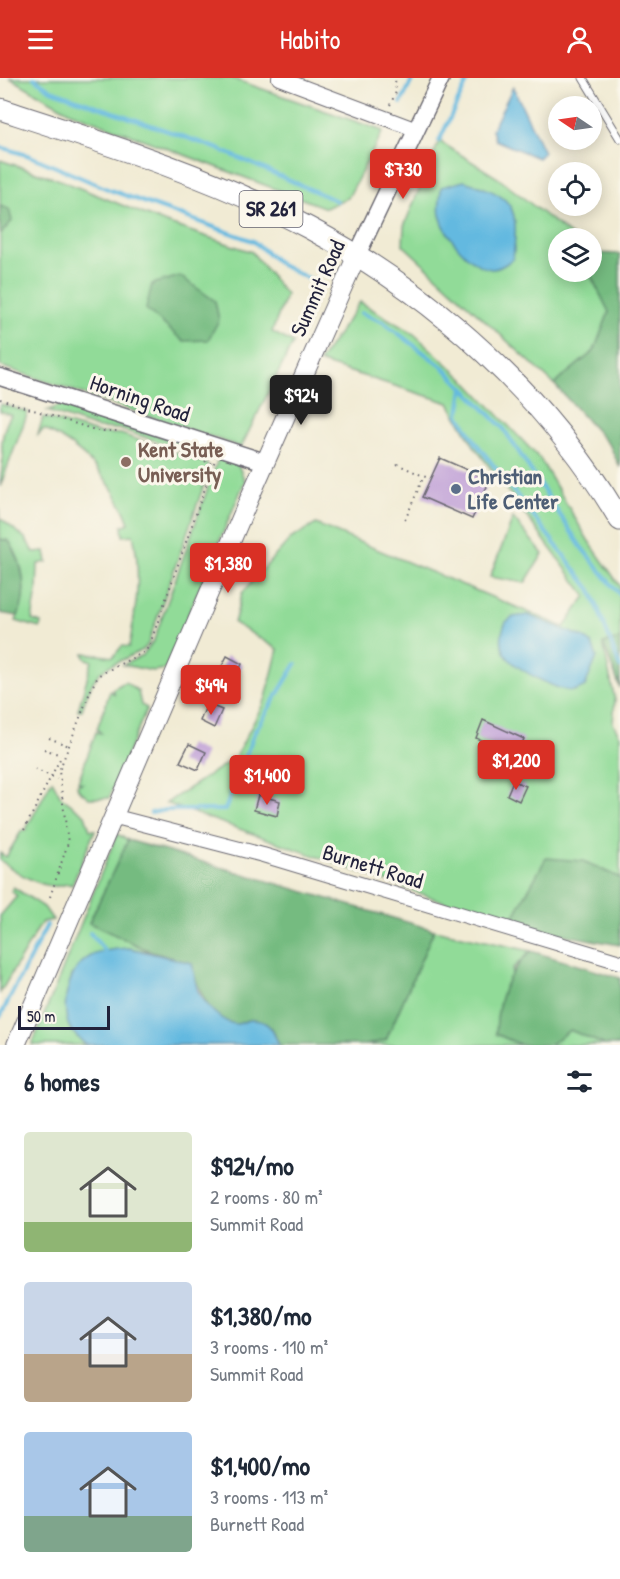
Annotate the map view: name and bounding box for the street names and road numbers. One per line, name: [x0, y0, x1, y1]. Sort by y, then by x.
road number: SR 261: [240, 191, 302, 227]
street label: Summit Road: [282, 235, 352, 341]
street label: Horning Road: [86, 367, 194, 429]
street label: Burnett Road: [319, 837, 427, 896]

